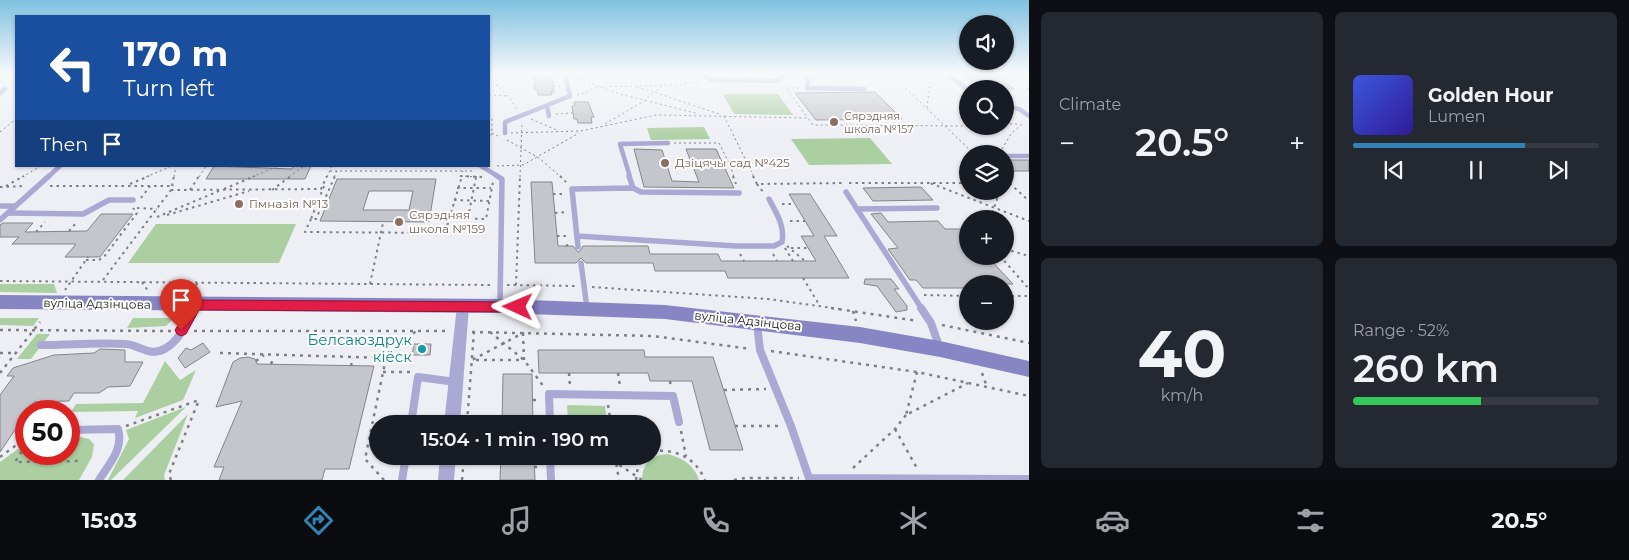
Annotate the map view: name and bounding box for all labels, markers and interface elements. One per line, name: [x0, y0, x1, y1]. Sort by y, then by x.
map controls: [959, 15, 1014, 330]
button: sound: [959, 15, 1014, 70]
text: 170 m: [123, 32, 228, 75]
icon: left: [40, 35, 105, 100]
text: Turn left: [123, 75, 215, 102]
button: search: [959, 80, 1014, 135]
text: Golden Hour: [1428, 84, 1554, 107]
text: Climate: [1059, 95, 1121, 114]
text: Lumen: [1428, 107, 1486, 126]
place label: Сярэдняя школа №157: [844, 109, 914, 136]
marker: Сярэдняя школа №157: [828, 116, 840, 128]
text: 20.5°: [1135, 119, 1229, 166]
text: −: [1059, 126, 1075, 160]
text: +: [1289, 126, 1305, 160]
icon: arrive: [98, 130, 126, 158]
text: Then: [40, 133, 88, 156]
button: layers: [959, 145, 1014, 200]
place label: Дзіцячы сад №425: [675, 155, 790, 170]
icon: previous: [1380, 156, 1408, 184]
icon: pause: [1462, 156, 1490, 184]
icon: next: [1544, 156, 1572, 184]
marker: Дзіцячы сад №425: [659, 157, 671, 169]
place label: Гімназія №13: [249, 196, 328, 211]
marker: Гімназія №13: [233, 198, 245, 210]
place label: Сярэдняя школа №159: [409, 207, 485, 236]
button: +: [959, 210, 1014, 265]
marker: Сярэдняя школа №159: [393, 216, 405, 228]
button: −: [959, 275, 1014, 330]
pin: [160, 279, 202, 330]
position arrow: [491, 280, 543, 332]
icon: arrive: [167, 286, 195, 314]
street label: вуліца Адзінцова: [43, 295, 151, 312]
street label: вуліца Адзінцова: [694, 307, 802, 334]
text: 40: [1138, 314, 1226, 393]
text: Range · 52%: [1353, 321, 1449, 340]
place label: Белсаюздрук кіёск: [307, 330, 412, 366]
marker: Белсаюздрук кіёск: [416, 343, 428, 355]
text: 260 km: [1353, 345, 1499, 392]
text: km/h: [1161, 386, 1203, 405]
speed limit sign: 50: [15, 400, 80, 465]
text: 15:04 · 1 min · 190 m: [421, 428, 609, 451]
icon: directions: [301, 503, 336, 538]
icon: music: [499, 503, 534, 538]
icon: phone: [698, 503, 733, 538]
icon: climate: [896, 503, 931, 538]
icon: car: [1095, 503, 1130, 538]
icon: filters: [1293, 503, 1328, 538]
text: 15:03: [82, 507, 137, 534]
text: 20.5°: [1492, 507, 1547, 534]

